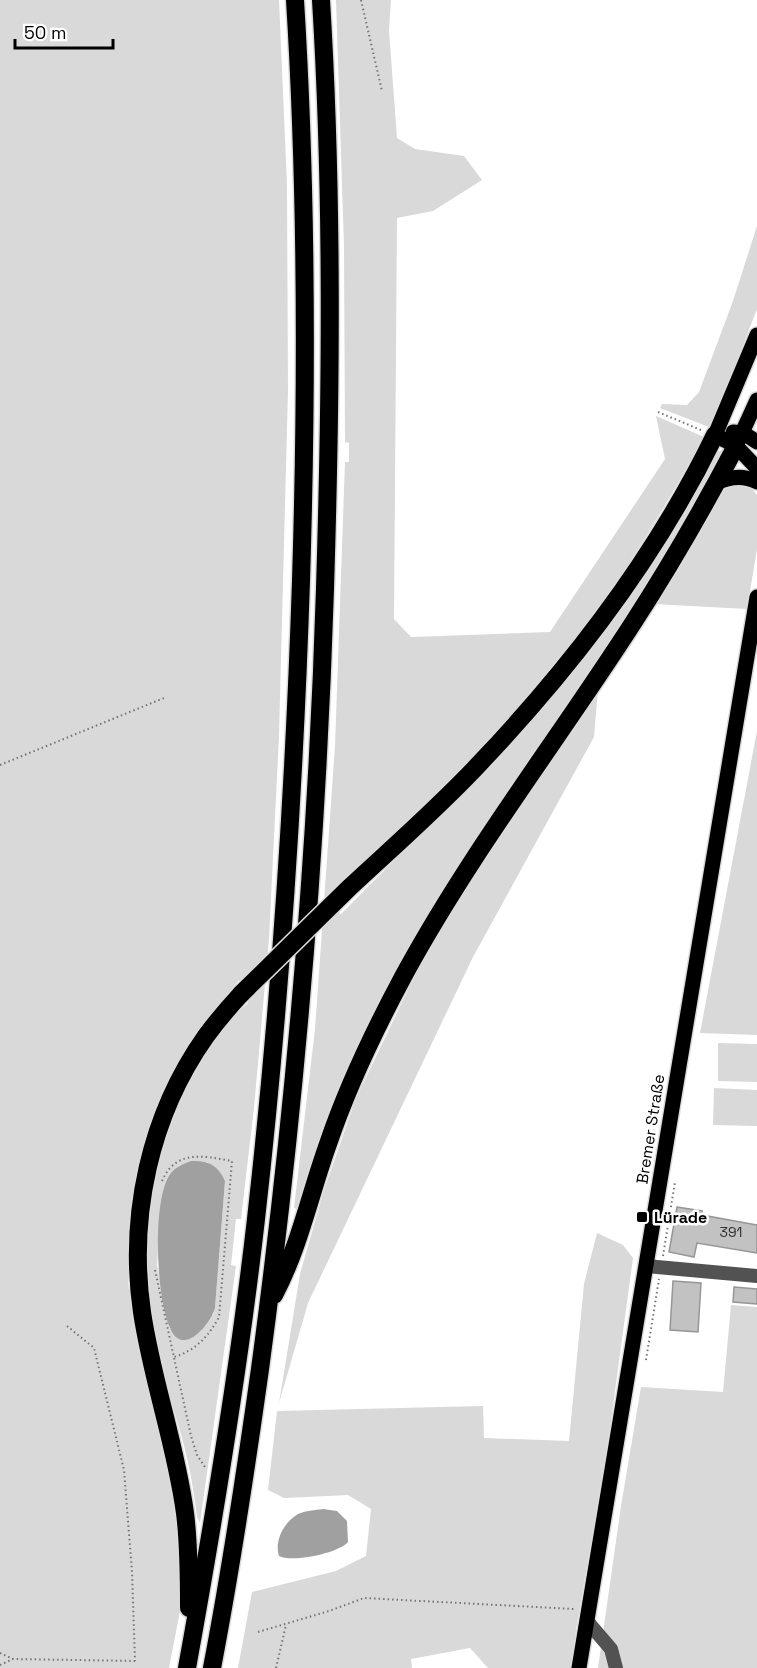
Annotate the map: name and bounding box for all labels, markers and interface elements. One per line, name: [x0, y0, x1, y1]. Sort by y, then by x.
scale bar: [15, 12, 112, 50]
text: 50 m: [24, 21, 66, 44]
street label: Bremer Straße: [631, 1073, 670, 1185]
place label: Lürade: [654, 1207, 707, 1228]
marker: Lürade: [635, 1210, 649, 1224]
house number: 391: [720, 1223, 742, 1241]

